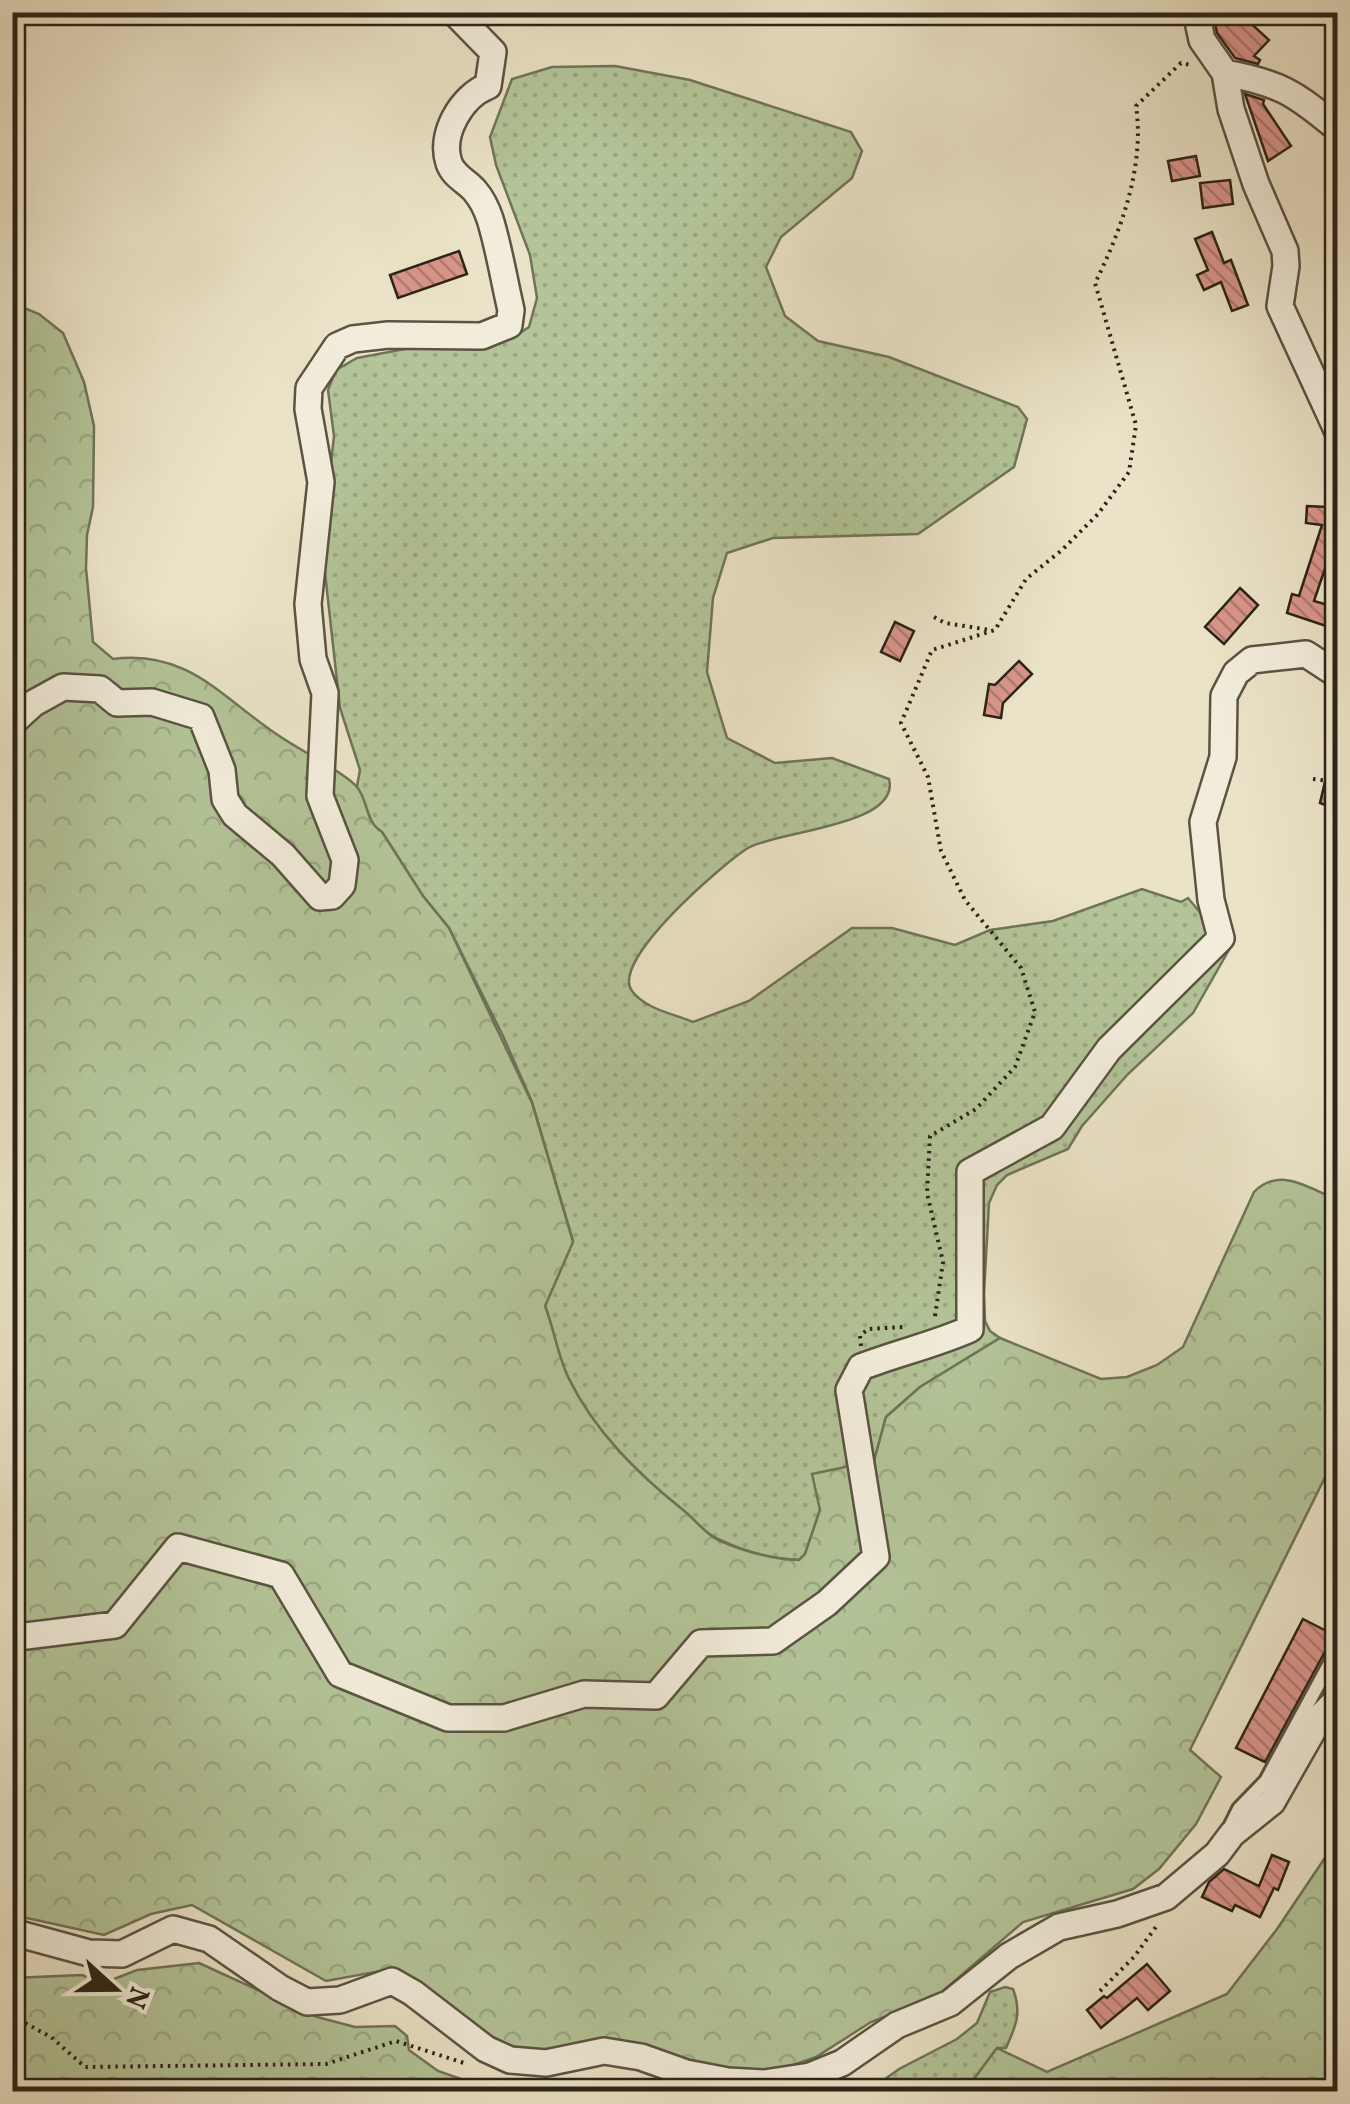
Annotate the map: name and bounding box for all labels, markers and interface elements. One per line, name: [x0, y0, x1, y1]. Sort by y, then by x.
north arrow: [65, 1939, 165, 2039]
text: N: [114, 1981, 158, 2014]

